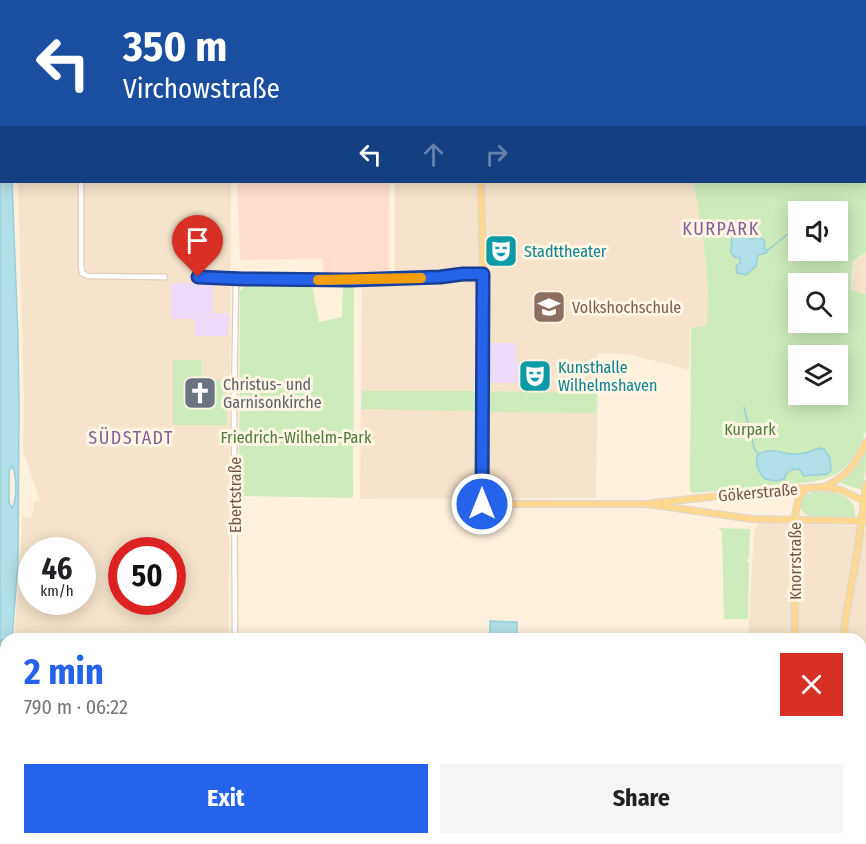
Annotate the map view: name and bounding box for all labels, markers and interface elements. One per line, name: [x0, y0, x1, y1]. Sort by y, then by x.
text: 350 m: [123, 22, 227, 72]
icon: left: [24, 24, 102, 102]
text: Virchowstraße: [123, 73, 280, 105]
icon: left: [354, 138, 387, 171]
icon: ahead: [417, 138, 450, 171]
icon: right: [480, 138, 513, 171]
map controls: [788, 201, 848, 405]
button: sound: [788, 201, 848, 261]
pin: [172, 215, 223, 277]
district label: KURPARK: [682, 218, 760, 240]
icon: arrive: [181, 224, 214, 257]
theatre icon: Stadttheater: [483, 233, 519, 269]
place label: Stadttheater: [524, 242, 607, 261]
button: search: [788, 273, 848, 333]
school or university icon: Volkshochschule: [531, 289, 567, 325]
place label: Volkshochschule: [572, 298, 681, 317]
button: layers: [788, 345, 848, 405]
theatre icon: Kunsthalle Wilhelmshaven: [517, 358, 553, 394]
place label: Kunsthalle Wilhelmshaven: [558, 358, 657, 395]
church icon: Christus- und Garnisonkirche: [182, 375, 218, 411]
place label: Christus- und Garnisonkirche: [223, 375, 322, 412]
park label: Kurpark: [724, 420, 776, 439]
district label: SÜDSTADT: [88, 427, 174, 449]
park label: Friedrich-Wilhelm-Park: [221, 428, 372, 447]
street label: Ebertstraße: [226, 457, 245, 533]
position arrow: [450, 472, 514, 536]
street label: Gökerstraße: [718, 480, 799, 505]
street label: Knorrstraße: [786, 522, 805, 600]
speed limit sign: 50: [108, 537, 186, 615]
text: 46: [41, 551, 73, 587]
text: km/h: [40, 582, 74, 600]
text: 2 min: [24, 650, 104, 694]
button: close: [780, 653, 843, 716]
text: 790 m · 06:22: [24, 695, 128, 719]
button: Exit: [24, 764, 428, 833]
button: Share: [440, 764, 843, 833]

